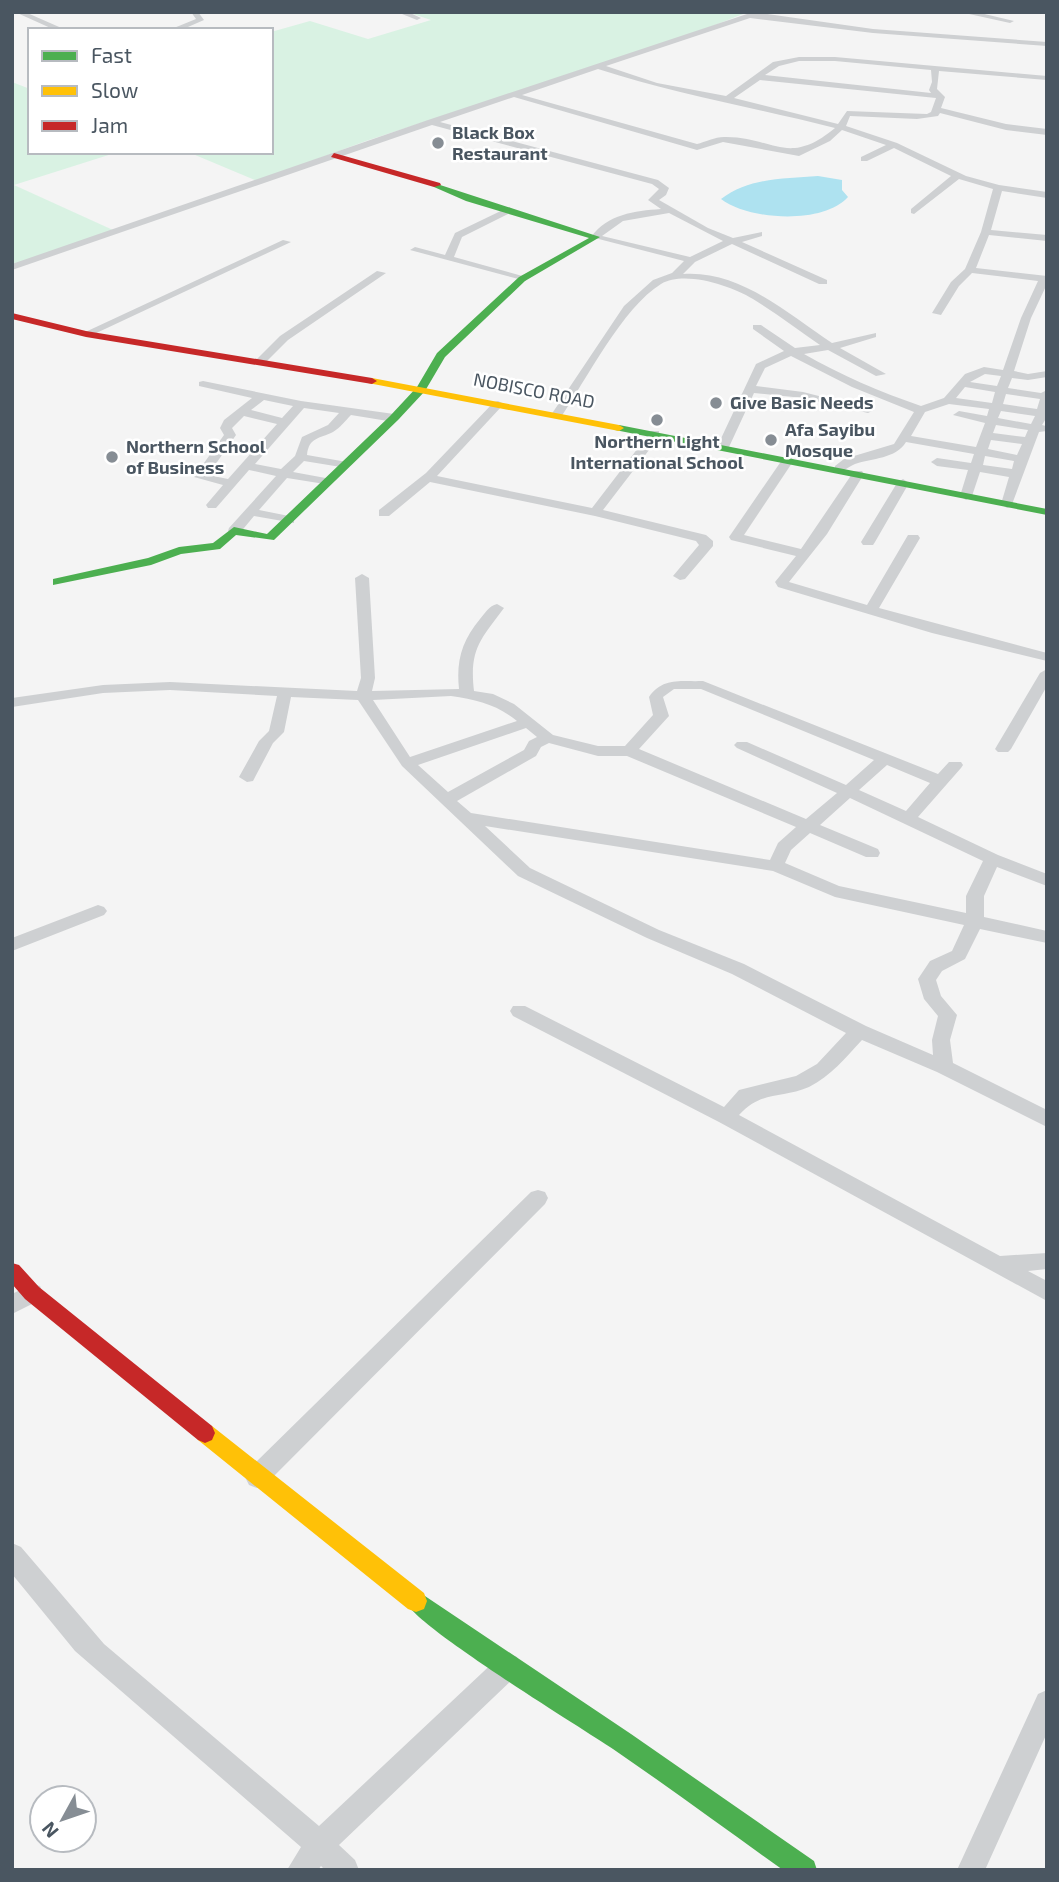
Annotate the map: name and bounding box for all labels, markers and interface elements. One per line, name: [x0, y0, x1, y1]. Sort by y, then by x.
legend: [28, 28, 273, 154]
text: Fast: [91, 42, 132, 67]
text: Slow: [91, 77, 138, 102]
text: Jam: [91, 112, 128, 137]
place label: Black Box Restaurant: [452, 121, 548, 164]
marker: Black Box Restaurant: [430, 135, 446, 151]
street label: NOBISCO ROAD: [472, 367, 597, 413]
place label: Give Basic Needs: [730, 391, 874, 413]
marker: Give Basic Needs: [708, 395, 724, 411]
marker: Northern Light International School: [649, 412, 665, 428]
place label: Afa Sayibu Mosque: [785, 418, 875, 461]
place label: Northern Light International School: [570, 430, 744, 473]
marker: Afa Sayibu Mosque: [763, 432, 779, 448]
place label: Northern School of Business: [126, 435, 266, 478]
marker: Northern School of Business: [104, 449, 120, 465]
north arrow: [28, 1784, 98, 1854]
text: N: [36, 1818, 63, 1843]

